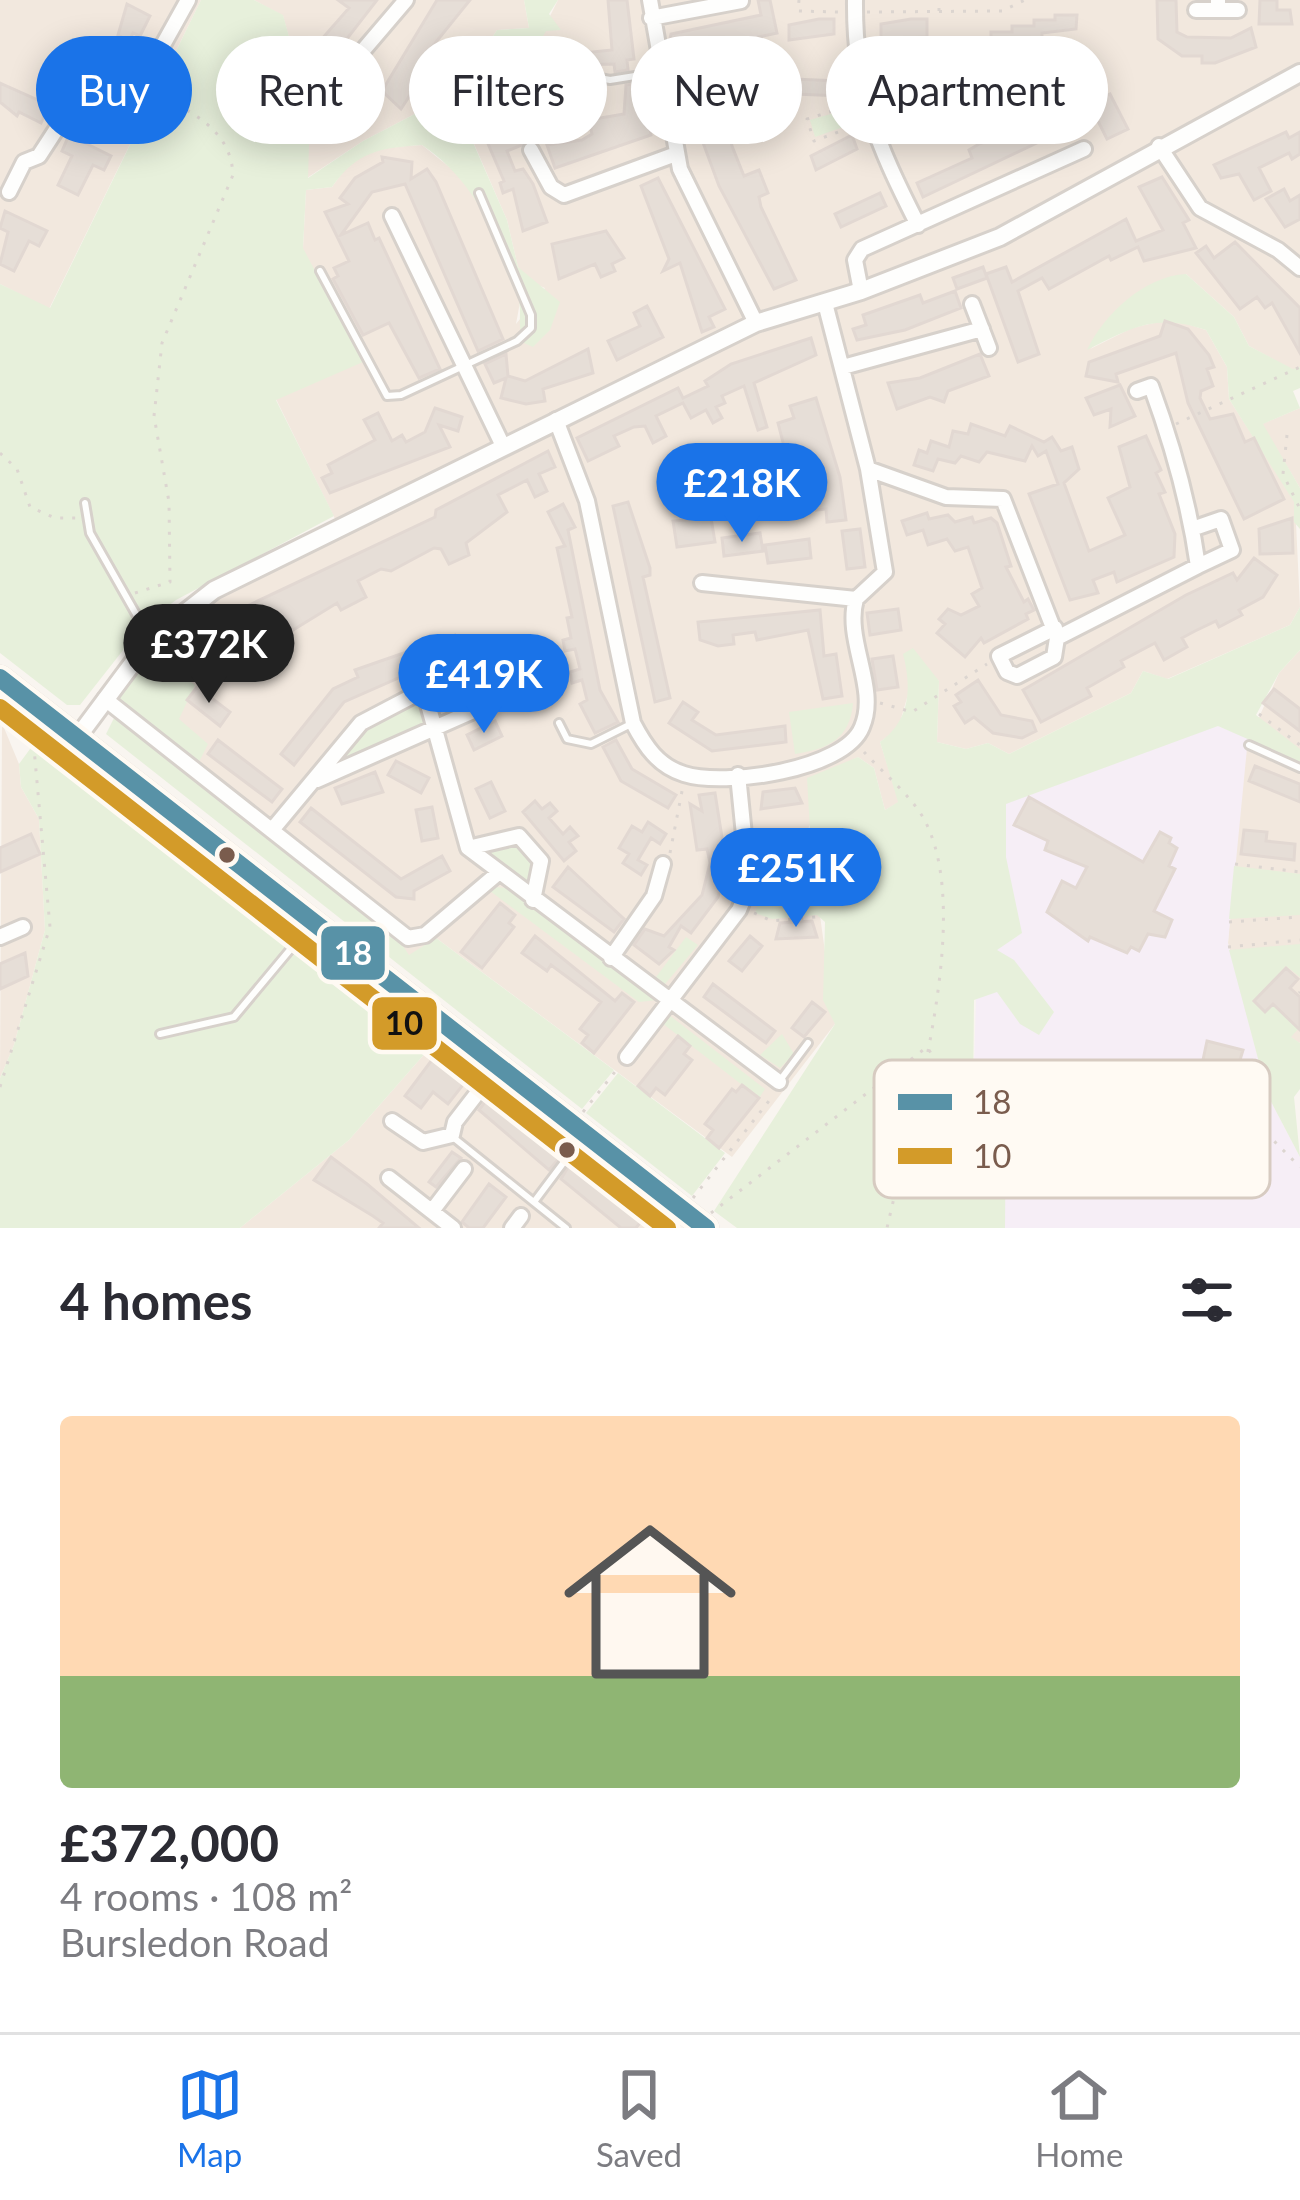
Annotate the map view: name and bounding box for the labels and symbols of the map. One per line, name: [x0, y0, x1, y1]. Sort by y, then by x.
pin: £218K: [658, 443, 826, 545]
pin: £372K: [125, 604, 293, 706]
pin: £419K: [400, 634, 568, 736]
pin: £251K: [712, 828, 880, 930]
unlabelled marker: [216, 844, 238, 866]
line badge: 18: [319, 924, 387, 982]
text: 18: [334, 932, 372, 972]
line badge: 10: [370, 995, 439, 1052]
text: 10: [385, 1002, 423, 1042]
legend: [874, 1060, 1270, 1198]
text: 18: [973, 1081, 1011, 1121]
text: 10: [973, 1135, 1011, 1175]
unlabelled marker: [556, 1139, 578, 1161]

